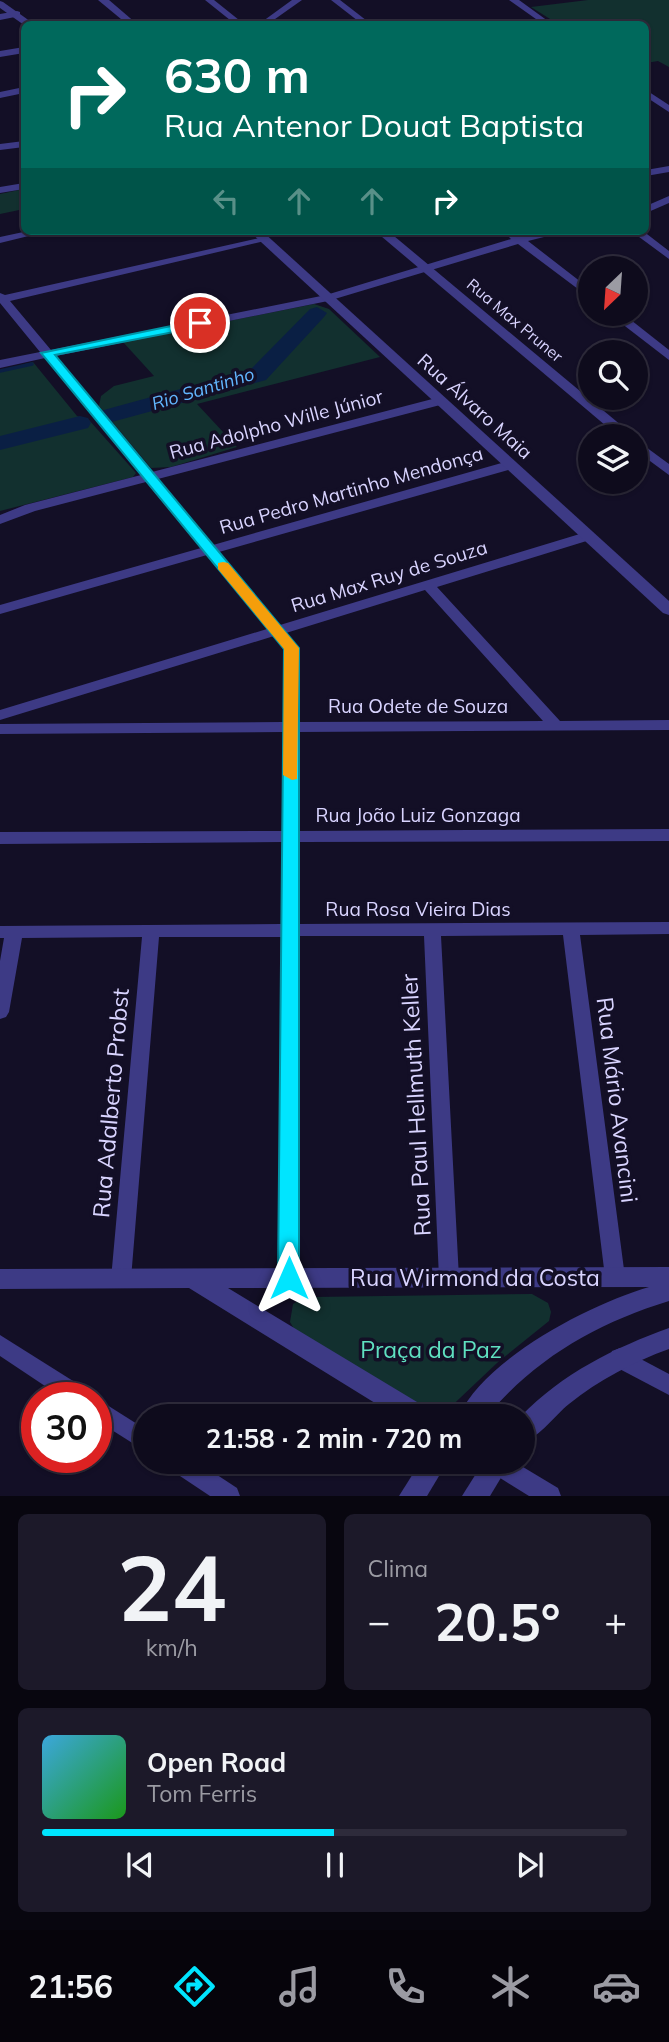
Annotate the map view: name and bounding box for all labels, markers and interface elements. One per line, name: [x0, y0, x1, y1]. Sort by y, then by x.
text: 630 m: [164, 44, 310, 105]
icon: right: [49, 49, 140, 140]
text: Rua Antenor Douat Baptista: [164, 105, 584, 145]
icon: left: [207, 182, 245, 220]
icon: ahead: [280, 182, 318, 220]
icon: ahead: [353, 182, 391, 220]
icon: right: [426, 182, 464, 220]
north arrow: [578, 256, 648, 326]
map controls: [578, 256, 648, 494]
street label: Rua Max Pruner: [463, 274, 567, 366]
pin: [170, 293, 230, 353]
icon: arrive: [181, 304, 219, 342]
button: search: [578, 340, 648, 410]
street label: Rua Álvaro Maia: [413, 348, 537, 464]
water label: Rio Santinho: [149, 362, 257, 415]
street label: Rua Adolpho Wille Júnior: [167, 384, 385, 464]
button: layers: [578, 424, 648, 494]
street label: Rua Pedro Martinho Mendonça: [216, 441, 486, 539]
street label: Rua Max Ruy de Souza: [288, 535, 490, 617]
street label: Rua Odete de Souza: [328, 694, 508, 718]
street label: Rua João Luiz Gonzaga: [315, 803, 521, 827]
street label: Rua Rosa Vieira Dias: [325, 897, 511, 921]
street label: Rua Paul Hellmuth Keller: [394, 972, 437, 1237]
street label: Rua Adalberto Probst: [86, 987, 135, 1219]
street label: Rua Mário Avancini: [590, 996, 644, 1204]
position arrow: [252, 1241, 326, 1315]
street label: Rua Wirmond da Costa: [350, 1263, 600, 1292]
park label: Praça da Paz: [360, 1335, 502, 1364]
speed limit sign: 30: [21, 1382, 112, 1473]
text: 21:58 · 2 min · 720 m: [206, 1422, 462, 1455]
text: 24: [117, 1530, 226, 1644]
text: Clima: [368, 1554, 428, 1583]
text: 20.5°: [434, 1589, 560, 1654]
text: −: [368, 1597, 390, 1645]
text: +: [604, 1597, 627, 1645]
text: km/h: [146, 1633, 198, 1662]
text: Open Road: [147, 1746, 286, 1779]
text: Tom Ferris: [147, 1779, 257, 1808]
icon: previous: [121, 1846, 159, 1884]
icon: pause: [316, 1846, 354, 1884]
icon: next: [511, 1846, 549, 1884]
icon: directions: [170, 1962, 219, 2011]
icon: music: [275, 1962, 324, 2011]
icon: phone: [381, 1962, 430, 2011]
icon: climate: [486, 1962, 535, 2011]
icon: car: [592, 1962, 641, 2011]
text: 21:56: [28, 1966, 113, 2006]

